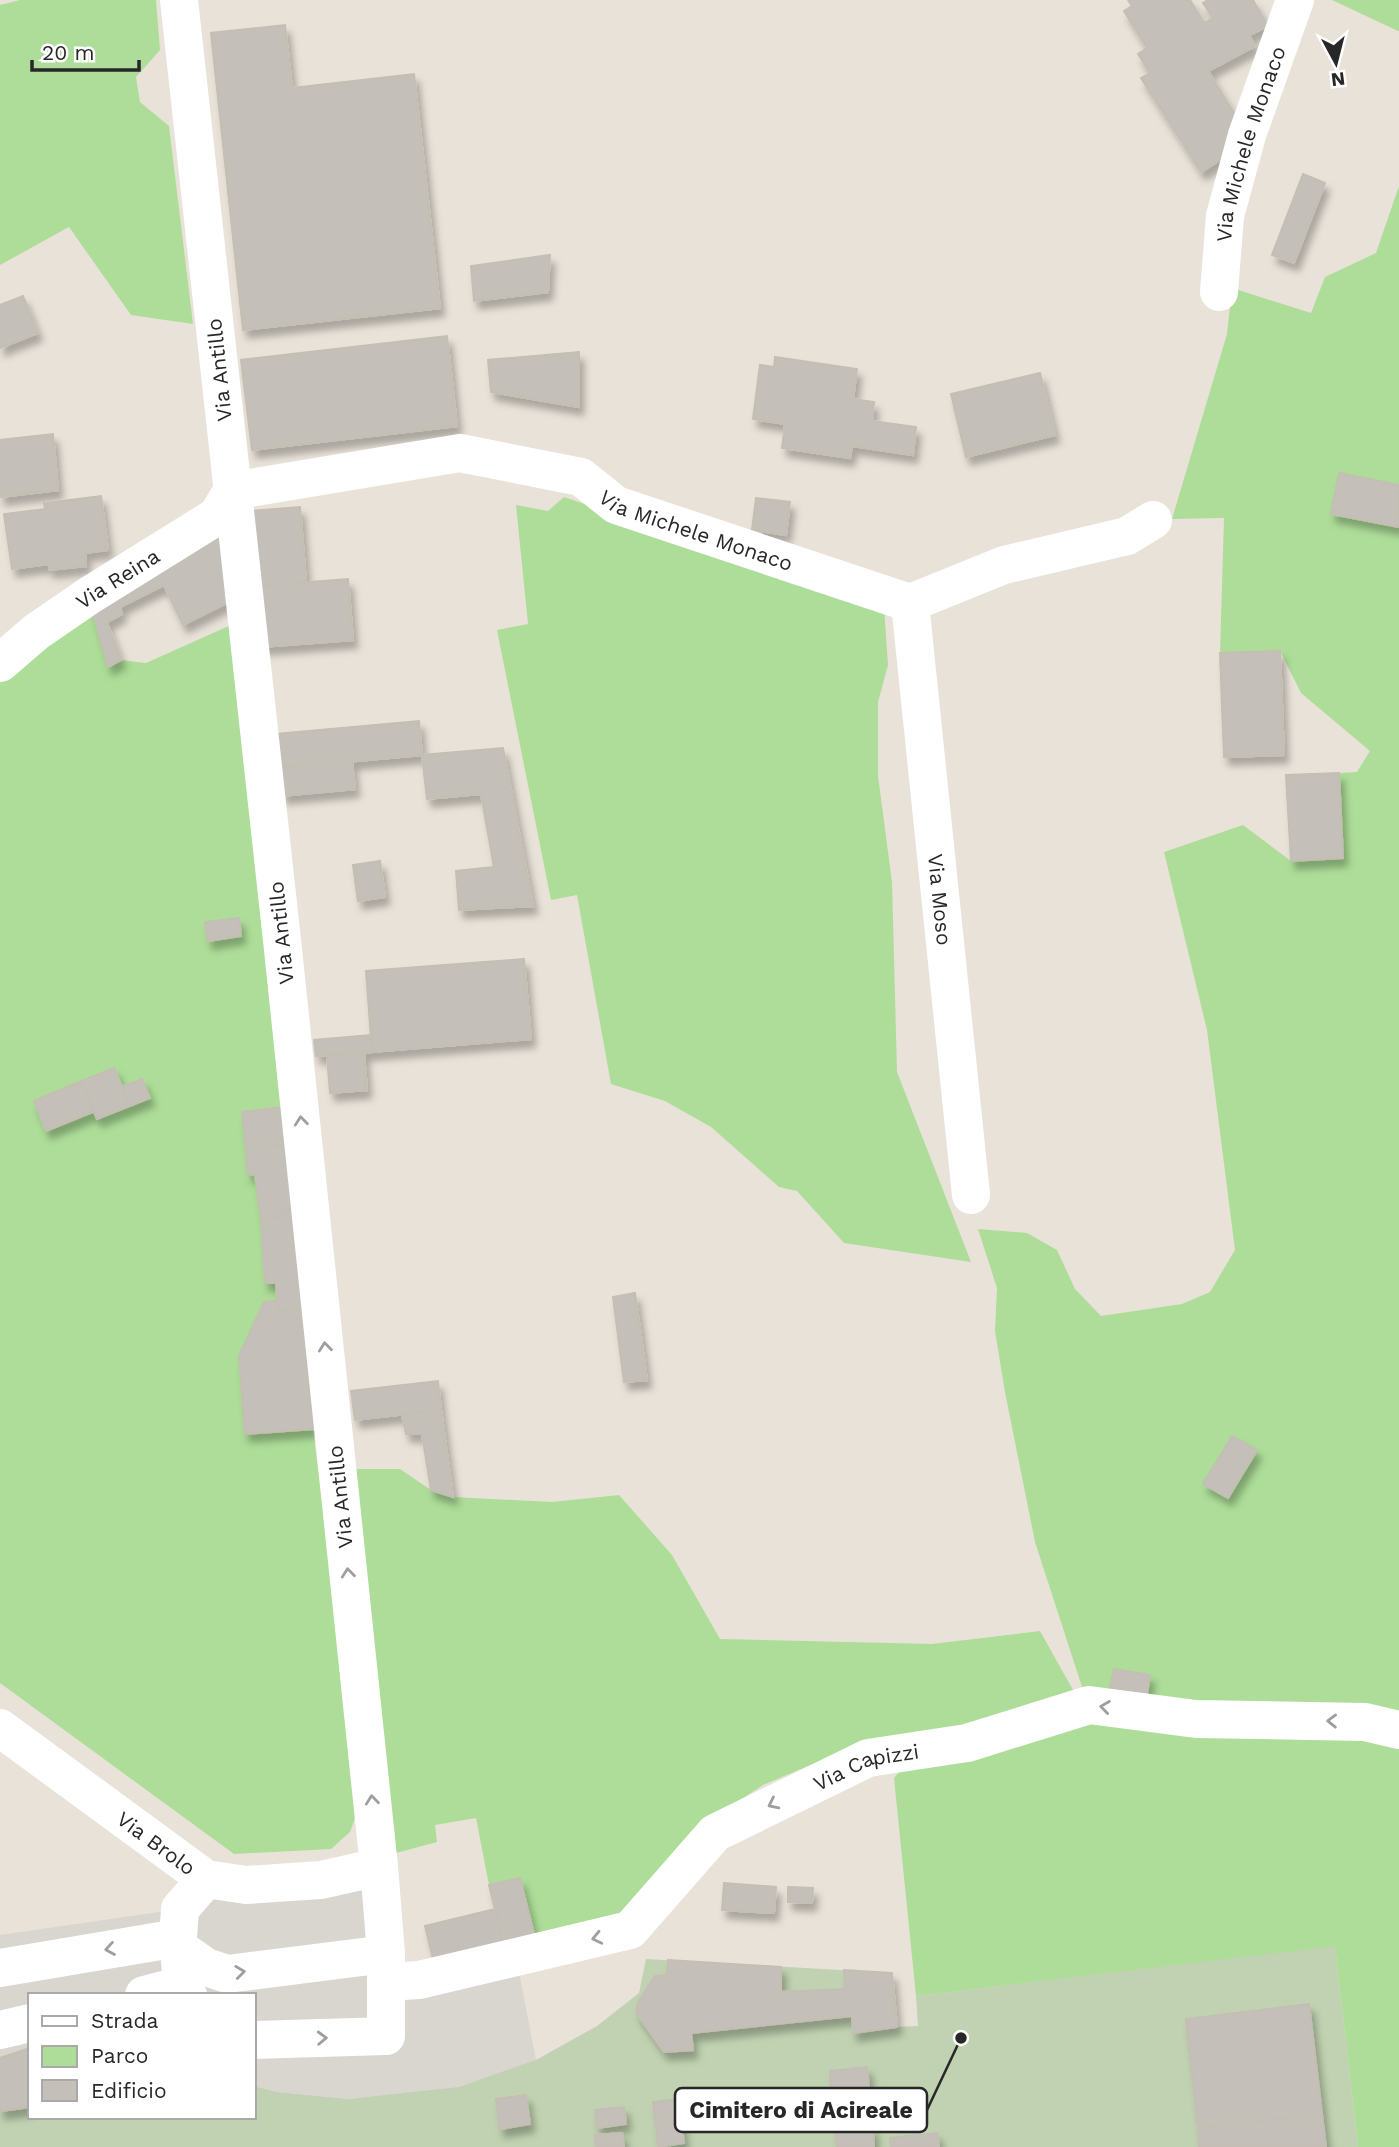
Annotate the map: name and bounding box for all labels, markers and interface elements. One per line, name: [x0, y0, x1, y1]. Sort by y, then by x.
scale bar: [32, 28, 138, 72]
north arrow: [1301, 28, 1371, 98]
text: 20 m: [42, 40, 94, 65]
street label: Via Michele Monaco: [1210, 43, 1290, 243]
text: N: [1330, 67, 1346, 92]
street label: Via Antillo: [201, 317, 237, 423]
street label: Via Michele Monaco: [594, 484, 796, 576]
street label: Via Reina: [71, 543, 164, 614]
street label: Via Moso: [923, 852, 958, 946]
street label: Via Antillo: [263, 880, 299, 986]
one-way arrow: [294, 1115, 309, 1126]
one-way arrow: [317, 1341, 332, 1353]
street label: Via Antillo: [322, 1444, 358, 1550]
one-way arrow: [341, 1568, 356, 1579]
one-way arrow: [1099, 1699, 1111, 1714]
one-way arrow: [1326, 1714, 1337, 1729]
street label: Via Capizzi: [809, 1738, 920, 1796]
one-way arrow: [365, 1794, 380, 1805]
one-way arrow: [768, 1796, 780, 1810]
street label: Via Brolo: [112, 1806, 201, 1880]
one-way arrow: [591, 1930, 603, 1944]
one-way arrow: [105, 1941, 116, 1956]
one-way arrow: [234, 1965, 246, 1980]
legend: [28, 1993, 256, 2119]
text: Strada: [91, 2008, 159, 2033]
one-way arrow: [317, 2031, 328, 2046]
text: Parco: [91, 2043, 148, 2068]
text: Edificio: [91, 2078, 167, 2103]
callout: Cimitero di Acireale: [675, 2088, 927, 2132]
text: Cimitero di Acireale: [689, 2097, 913, 2124]

